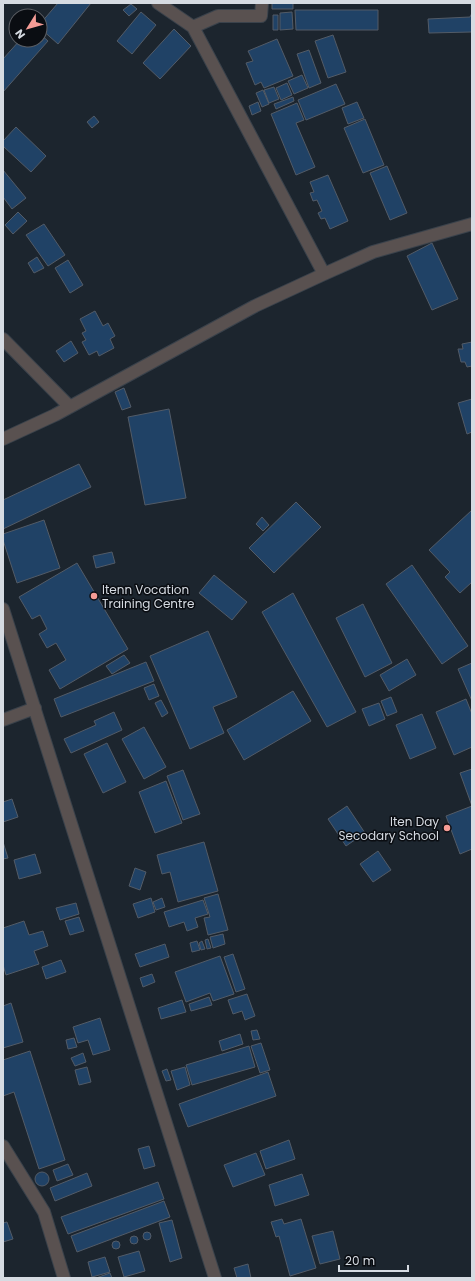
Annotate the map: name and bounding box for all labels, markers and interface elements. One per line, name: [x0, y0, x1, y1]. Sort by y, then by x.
north arrow: [8, 8, 48, 48]
text: N: [11, 26, 29, 42]
place label: Itenn Vocation Training Centre: [102, 581, 194, 612]
marker: Itenn Vocation Training Centre: [89, 591, 99, 601]
place label: Iten Day Secodary School: [339, 813, 439, 844]
marker: Iten Day Secodary School: [442, 823, 452, 833]
scale bar: [339, 1247, 408, 1273]
text: 20 m: [345, 1252, 375, 1269]

